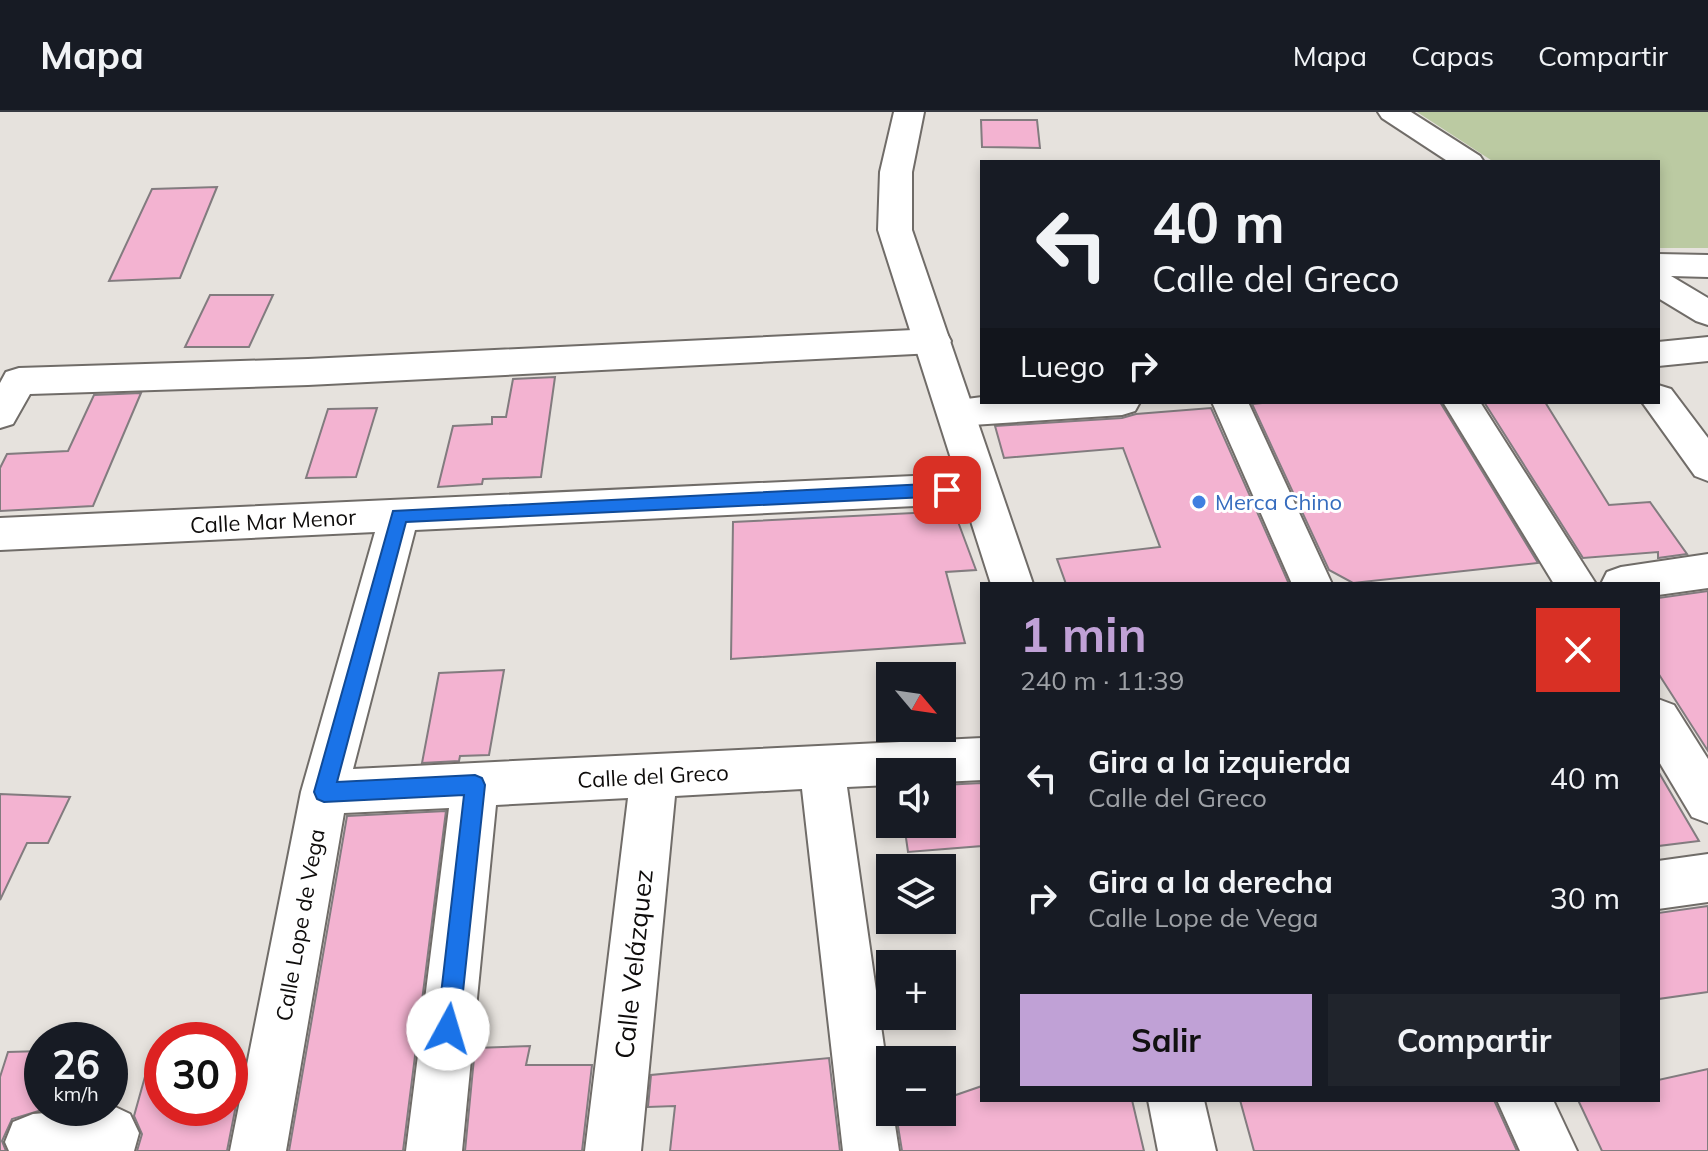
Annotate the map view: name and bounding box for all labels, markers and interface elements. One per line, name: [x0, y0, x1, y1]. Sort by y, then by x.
text: Mapa: [40, 31, 144, 79]
text: Mapa: [1293, 38, 1367, 73]
text: Capas: [1411, 38, 1494, 73]
text: Compartir: [1538, 38, 1668, 73]
text: 40 m: [1152, 187, 1285, 257]
icon: left: [1020, 192, 1124, 296]
text: Calle del Greco: [1152, 256, 1400, 301]
icon: right: [1121, 344, 1165, 388]
text: Luego: [1020, 347, 1105, 385]
pin: [913, 456, 981, 524]
icon: arrive: [925, 468, 969, 512]
place label: Merca Chino: [1215, 488, 1342, 516]
marker: Merca Chino: [1190, 493, 1208, 511]
street label: Calle Mar Menor: [189, 503, 357, 539]
text: 1 min: [1020, 604, 1147, 664]
button: close: [1536, 608, 1620, 692]
north arrow: [876, 662, 956, 742]
map controls: [876, 662, 956, 1126]
text: 240 m · 11:39: [1020, 664, 1184, 697]
text: Gira a la izquierda: [1088, 743, 1351, 781]
icon: left: [1020, 756, 1064, 800]
street label: Calle del Greco: [577, 758, 729, 794]
button: sound: [876, 758, 956, 838]
text: 40 m: [1550, 759, 1620, 797]
text: Calle del Greco: [1088, 781, 1267, 814]
street label: Calle Lope de Vega: [269, 827, 331, 1023]
button: layers: [876, 854, 956, 934]
text: Gira a la derecha: [1088, 863, 1333, 901]
street label: Calle Velázquez: [607, 868, 660, 1060]
icon: right: [1020, 876, 1064, 920]
text: 30 m: [1550, 879, 1620, 917]
text: Calle Lope de Vega: [1088, 901, 1318, 934]
button: +: [876, 950, 956, 1030]
position arrow: [406, 987, 490, 1071]
button: Salir: [1020, 994, 1312, 1086]
button: Compartir: [1328, 994, 1620, 1086]
speed limit sign: 30: [144, 1022, 248, 1126]
text: 26: [52, 1039, 100, 1089]
button: −: [876, 1046, 956, 1126]
text: km/h: [53, 1081, 99, 1106]

